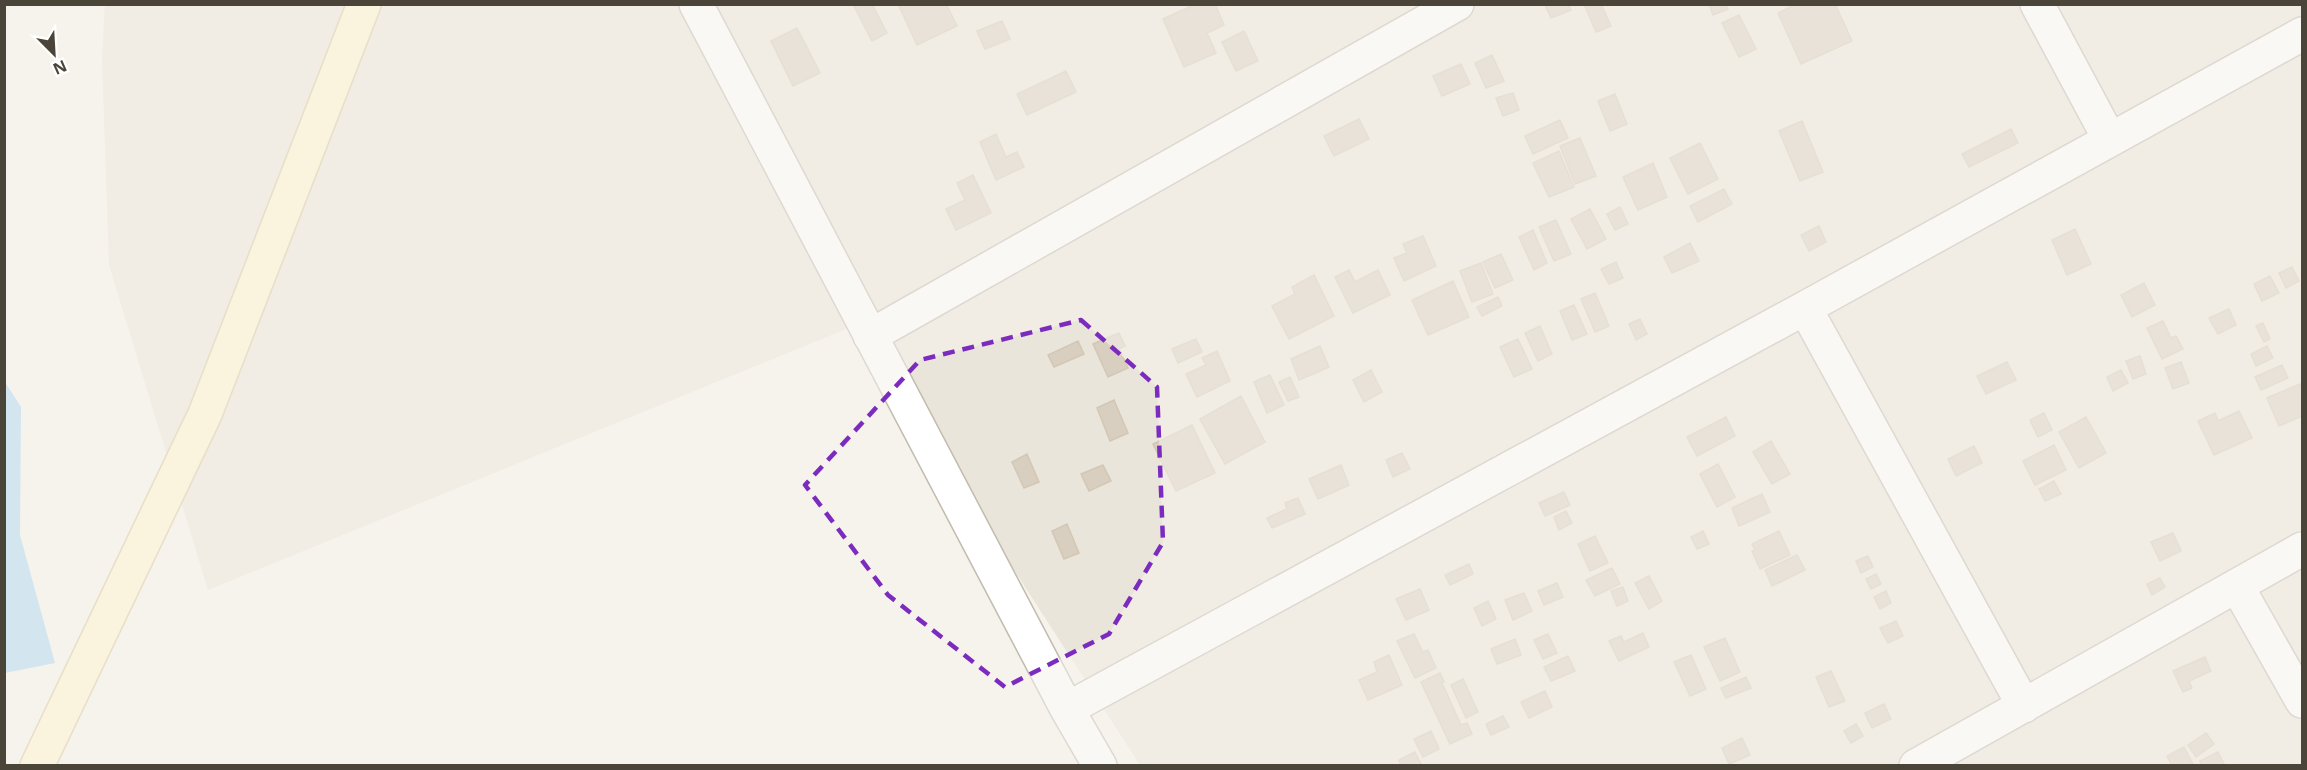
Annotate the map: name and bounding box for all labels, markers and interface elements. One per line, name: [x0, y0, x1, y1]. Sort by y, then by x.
north arrow: [24, 24, 84, 84]
text: N: [50, 55, 71, 80]

